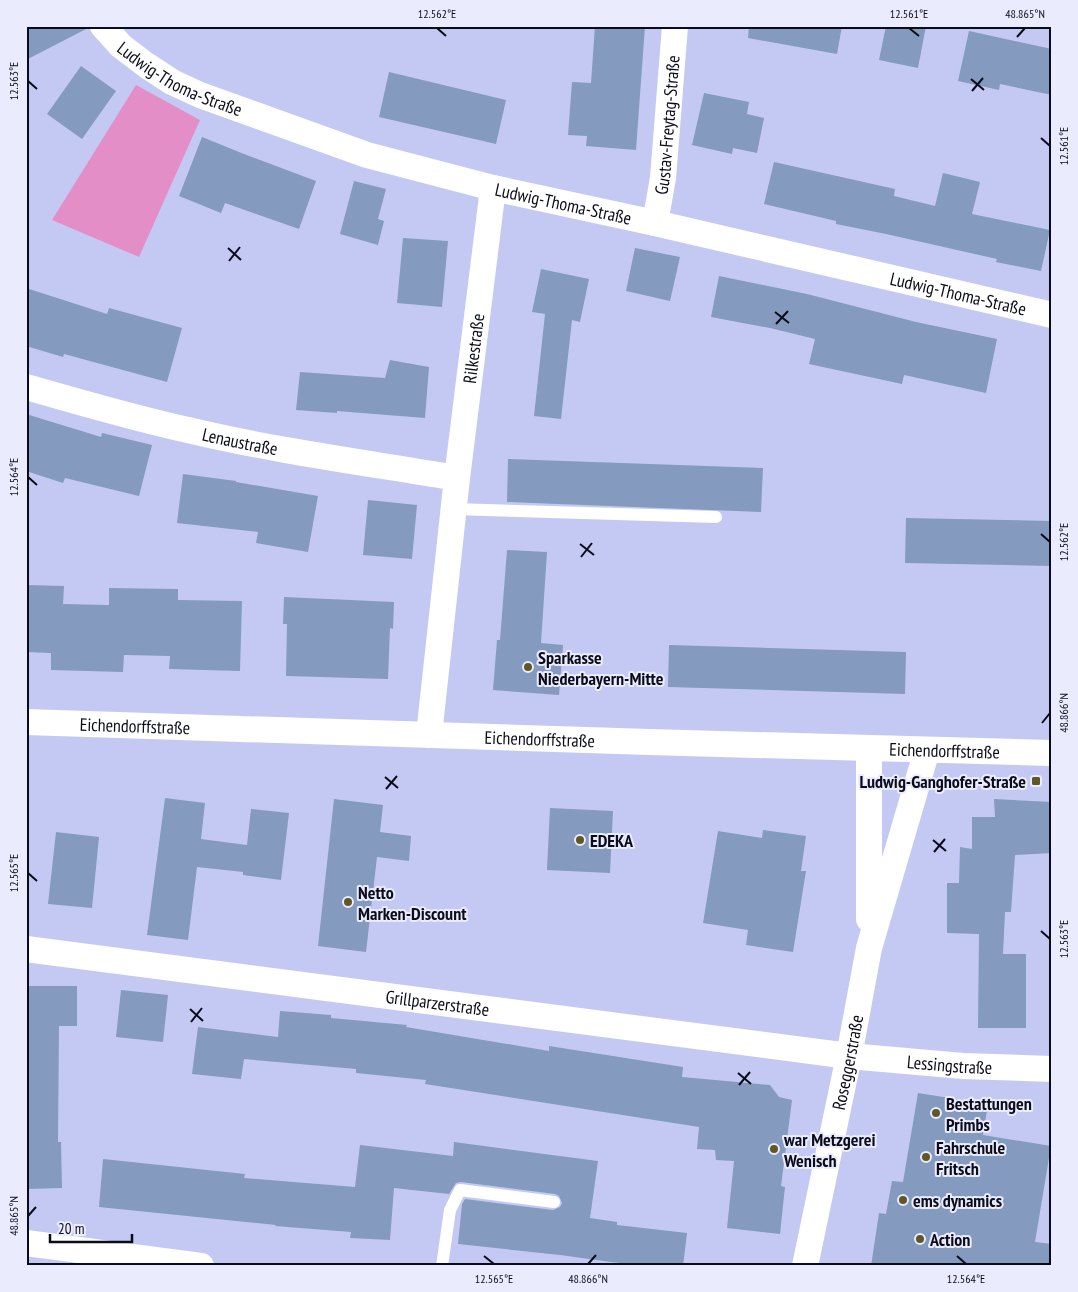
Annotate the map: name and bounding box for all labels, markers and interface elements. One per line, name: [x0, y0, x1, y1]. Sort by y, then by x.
text: 12.562°E: [418, 6, 456, 21]
text: 12.561°E: [890, 6, 928, 21]
text: 48.865°N: [1005, 6, 1045, 21]
street label: Ludwig-Thoma-Straße: [113, 36, 246, 121]
street label: Gustav-Freytag-Straße: [649, 54, 684, 196]
text: 12.563°E: [6, 62, 21, 100]
text: 12.561°E: [1056, 127, 1071, 165]
street label: Ludwig-Thoma-Straße: [493, 177, 634, 229]
street label: Ludwig-Thoma-Straße: [888, 266, 1029, 320]
street label: Rilkestraße: [457, 312, 489, 385]
street label: Lenaustraße: [200, 422, 280, 460]
text: 12.564°E: [6, 458, 21, 496]
text: 12.562°E: [1056, 523, 1071, 561]
place label: Sparkasse Niederbayern-Mitte: [538, 646, 664, 690]
marker: Sparkasse Niederbayern-Mitte: [522, 661, 534, 673]
text: 48.866°N: [1056, 693, 1071, 733]
street label: Eichendorffstraße: [79, 712, 191, 739]
street label: Eichendorffstraße: [484, 725, 595, 752]
street label: Eichendorffstraße: [889, 737, 1000, 763]
place label: Ludwig-Ganghofer-Straße: [859, 770, 1026, 793]
marker: Ludwig-Ganghofer-Straße: [1030, 775, 1042, 787]
place label: EDEKA: [590, 829, 634, 852]
marker: EDEKA: [574, 834, 586, 846]
text: 12.565°E: [6, 854, 21, 892]
place label: Netto Marken-Discount: [358, 881, 467, 925]
marker: Netto Marken-Discount: [342, 896, 354, 908]
text: 12.563°E: [1056, 920, 1071, 958]
street label: Grillparzerstraße: [384, 984, 491, 1021]
street label: Roseggerstraße: [827, 1013, 868, 1112]
street label: Lessingstraße: [906, 1050, 993, 1078]
place label: Bestattungen Primbs: [946, 1092, 1032, 1136]
marker: Bestattungen Primbs: [930, 1107, 942, 1119]
place label: war Metzgerei Wenisch: [783, 1128, 876, 1172]
place label: Fahrschule Fritsch: [936, 1136, 1005, 1180]
marker: war Metzgerei Wenisch: [768, 1143, 780, 1155]
marker: Fahrschule Fritsch: [920, 1151, 932, 1163]
place label: ems dynamics: [913, 1189, 1002, 1212]
marker: ems dynamics: [897, 1194, 909, 1206]
text: 48.865°N: [6, 1196, 21, 1236]
scale bar: [50, 1212, 132, 1244]
text: 20 m: [58, 1219, 84, 1238]
place label: Action: [929, 1228, 970, 1251]
marker: Action: [914, 1233, 926, 1245]
text: 12.565°E: [475, 1271, 513, 1286]
text: 48.866°N: [568, 1271, 608, 1286]
text: 12.564°E: [947, 1271, 985, 1286]

